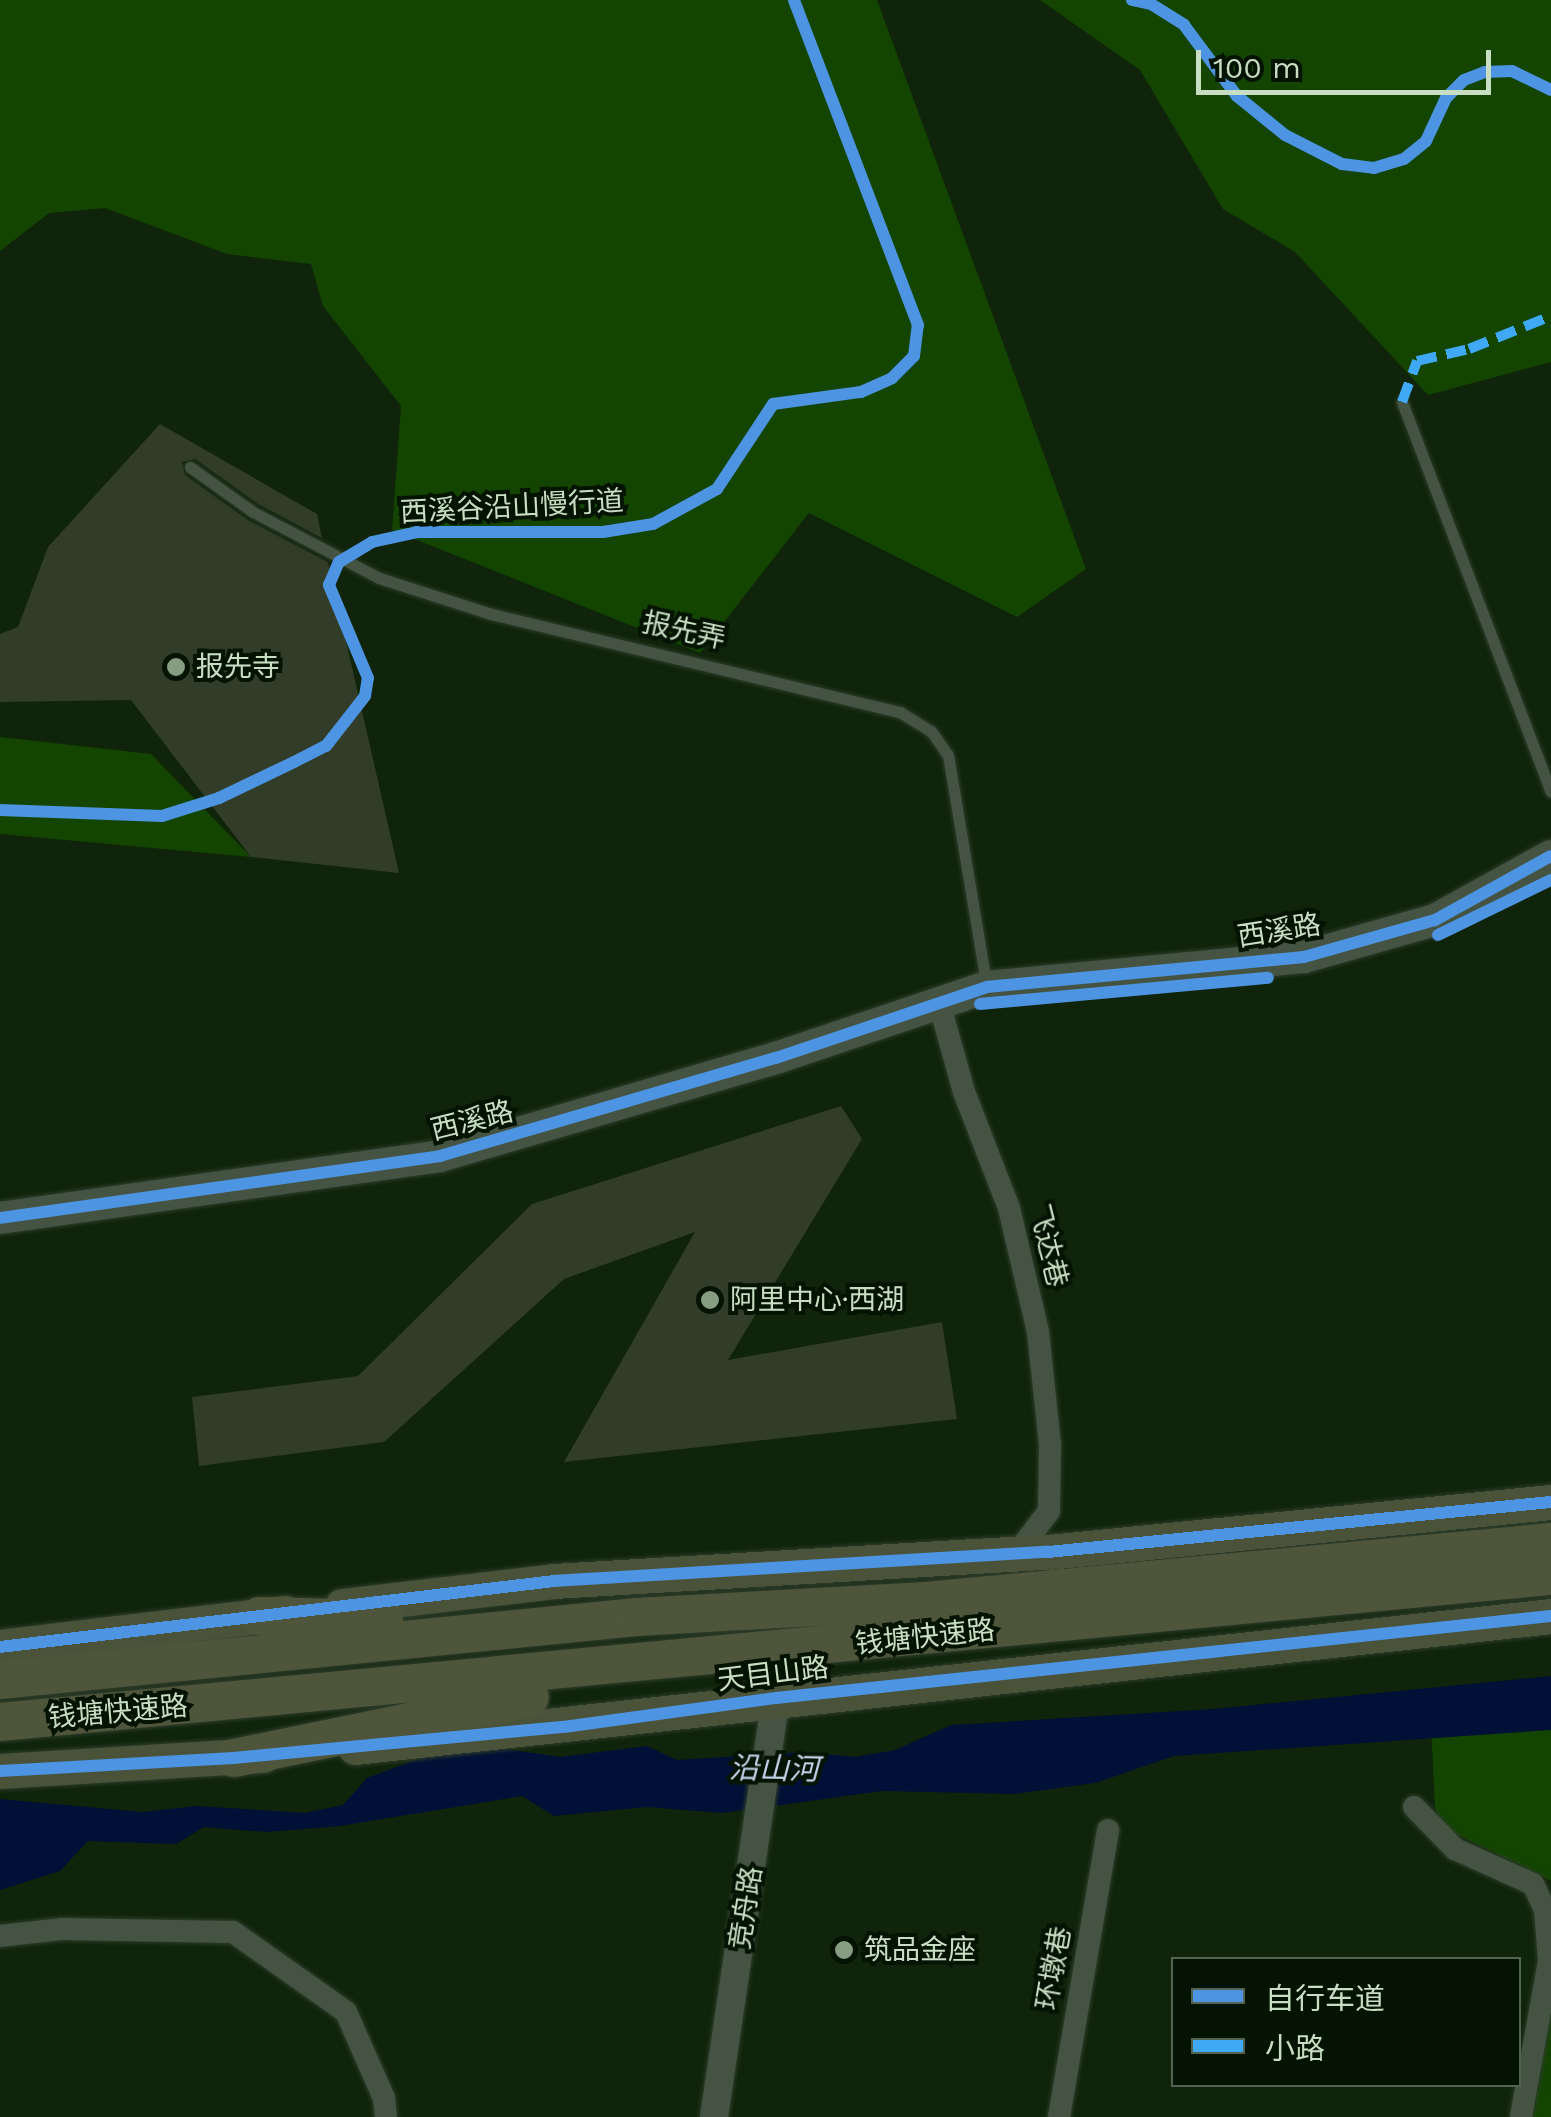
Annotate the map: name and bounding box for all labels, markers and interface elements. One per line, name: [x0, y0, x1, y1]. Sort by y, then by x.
scale bar: [1201, 30, 1496, 92]
text: 100 m: [1213, 50, 1301, 85]
street label: 西溪谷沿山慢行道: [399, 484, 625, 530]
street label: 报先弄: [639, 606, 729, 656]
place label: 报先寺: [196, 650, 280, 684]
marker: 报先寺: [165, 656, 187, 678]
street label: 西溪路: [1235, 908, 1323, 954]
street label: 西溪路: [427, 1095, 517, 1147]
street label: 飞达巷: [1022, 1201, 1074, 1291]
place label: 阿里中心·西湖: [730, 1283, 904, 1317]
marker: 阿里中心·西湖: [699, 1289, 721, 1311]
street label: 钱塘快速路: [854, 1613, 996, 1661]
street label: 天目山路: [715, 1651, 831, 1697]
street label: 钱塘快速路: [47, 1689, 189, 1735]
water label: 沿山河: [729, 1750, 819, 1788]
street label: 竞舟路: [723, 1864, 769, 1952]
street label: 环墩巷: [1030, 1924, 1078, 2012]
place label: 筑品金座: [864, 1933, 976, 1967]
marker: 筑品金座: [833, 1939, 855, 1961]
legend: [1171, 1957, 1521, 2087]
text: 自行车道: [1265, 1981, 1385, 2016]
text: 小路: [1265, 2031, 1325, 2066]

